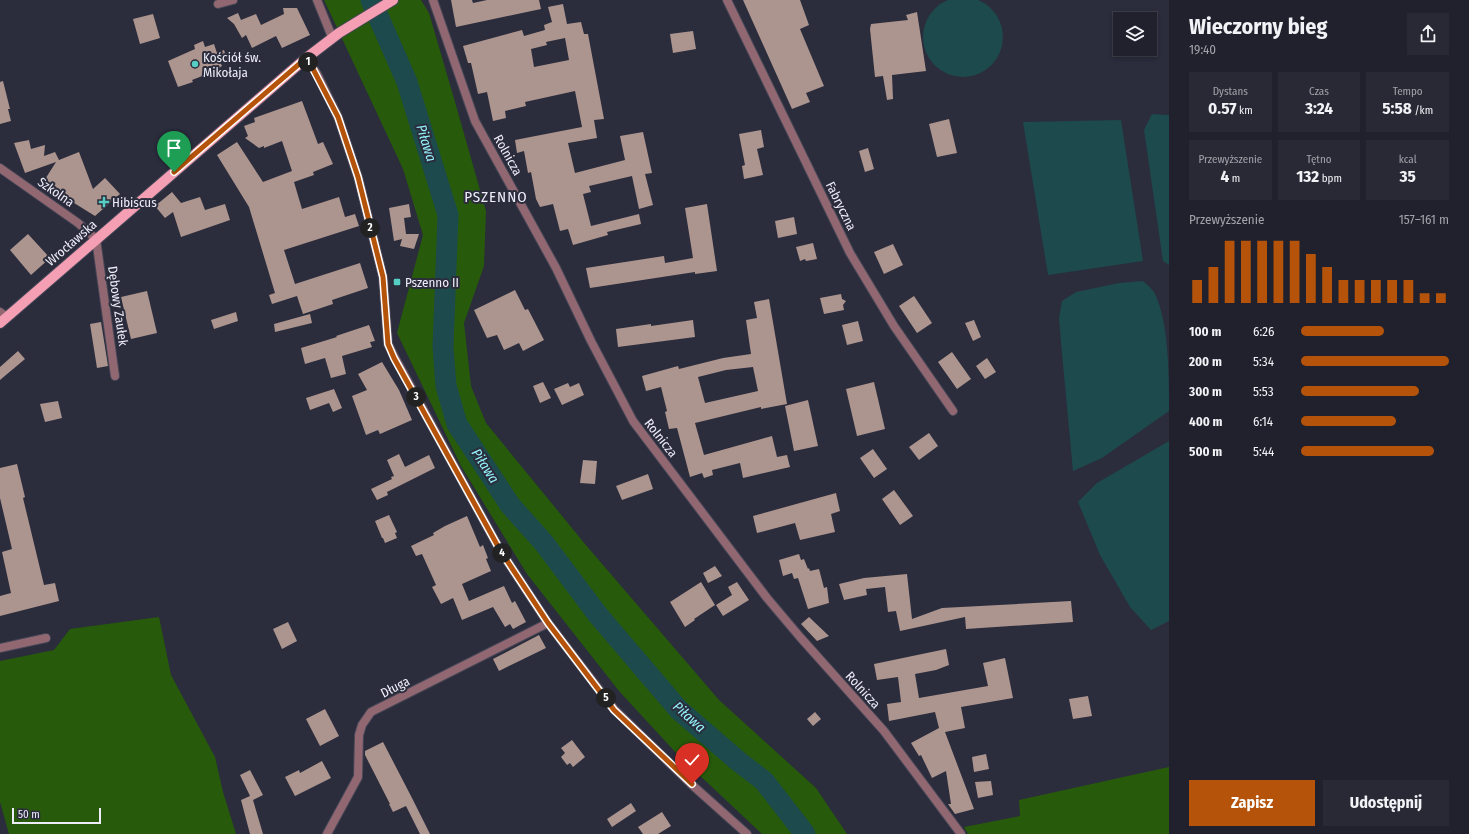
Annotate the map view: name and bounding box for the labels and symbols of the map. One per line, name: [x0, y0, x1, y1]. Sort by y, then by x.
place label: Kościół św. Mikołaja: [203, 50, 261, 80]
pin: 1: [298, 52, 318, 72]
marker: Kościół św. Mikołaja: [190, 59, 200, 69]
water label: Piława: [412, 122, 440, 164]
pin: [157, 131, 191, 172]
street label: Rolnicza: [491, 132, 525, 178]
street label: Szkolna: [35, 174, 77, 210]
street label: Fabryczna: [823, 179, 859, 233]
district label: PSZENNO: [464, 188, 528, 206]
place label: Hibiscus: [112, 195, 157, 210]
marker: Hibiscus: [99, 197, 109, 207]
street label: Wrocławska: [43, 217, 99, 269]
pin: 2: [360, 218, 380, 238]
street label: Dębowy Zaułek: [105, 265, 131, 348]
place label: Pszenno II: [405, 275, 459, 290]
marker: Pszenno II: [392, 277, 402, 287]
pin: 3: [406, 387, 426, 407]
street label: Rolnicza: [641, 416, 681, 460]
water label: Piława: [468, 445, 502, 487]
pin: 4: [492, 543, 512, 563]
street label: Rolnicza: [843, 669, 883, 711]
street label: Długa: [378, 673, 412, 701]
pin: 5: [596, 688, 616, 708]
water label: Piława: [669, 698, 709, 736]
pin: [675, 743, 709, 784]
scale bar: [12, 806, 101, 825]

